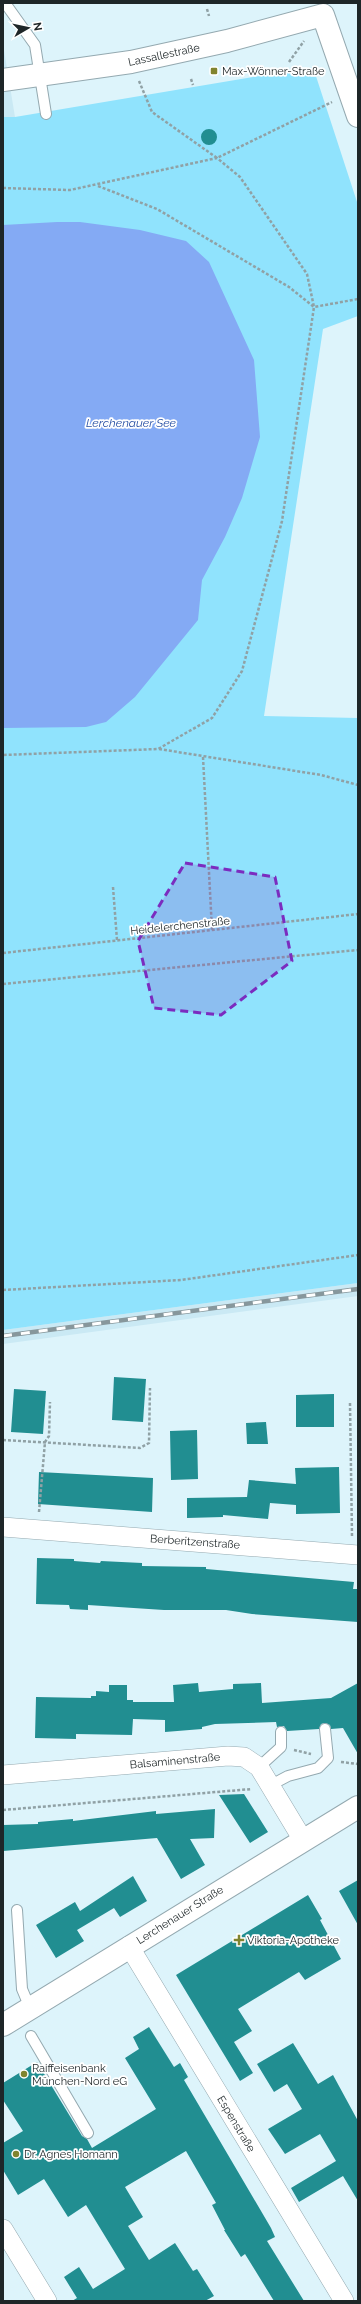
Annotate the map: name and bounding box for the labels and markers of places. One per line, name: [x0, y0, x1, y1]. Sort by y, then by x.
place label: Max-Wönner-Straße: [222, 65, 325, 78]
marker: Max-Wönner-Straße: [209, 66, 219, 76]
place label: Viktoria-Apotheke: [247, 1934, 339, 1947]
marker: Viktoria-Apotheke: [234, 1935, 244, 1945]
place label: Raiffeisenbank München-Nord eG: [32, 2062, 127, 2088]
marker: Raiffeisenbank München-Nord eG: [19, 2069, 29, 2079]
place label: Dr. Agnes Homann: [24, 2148, 118, 2161]
marker: Dr. Agnes Homann: [11, 2149, 21, 2159]

